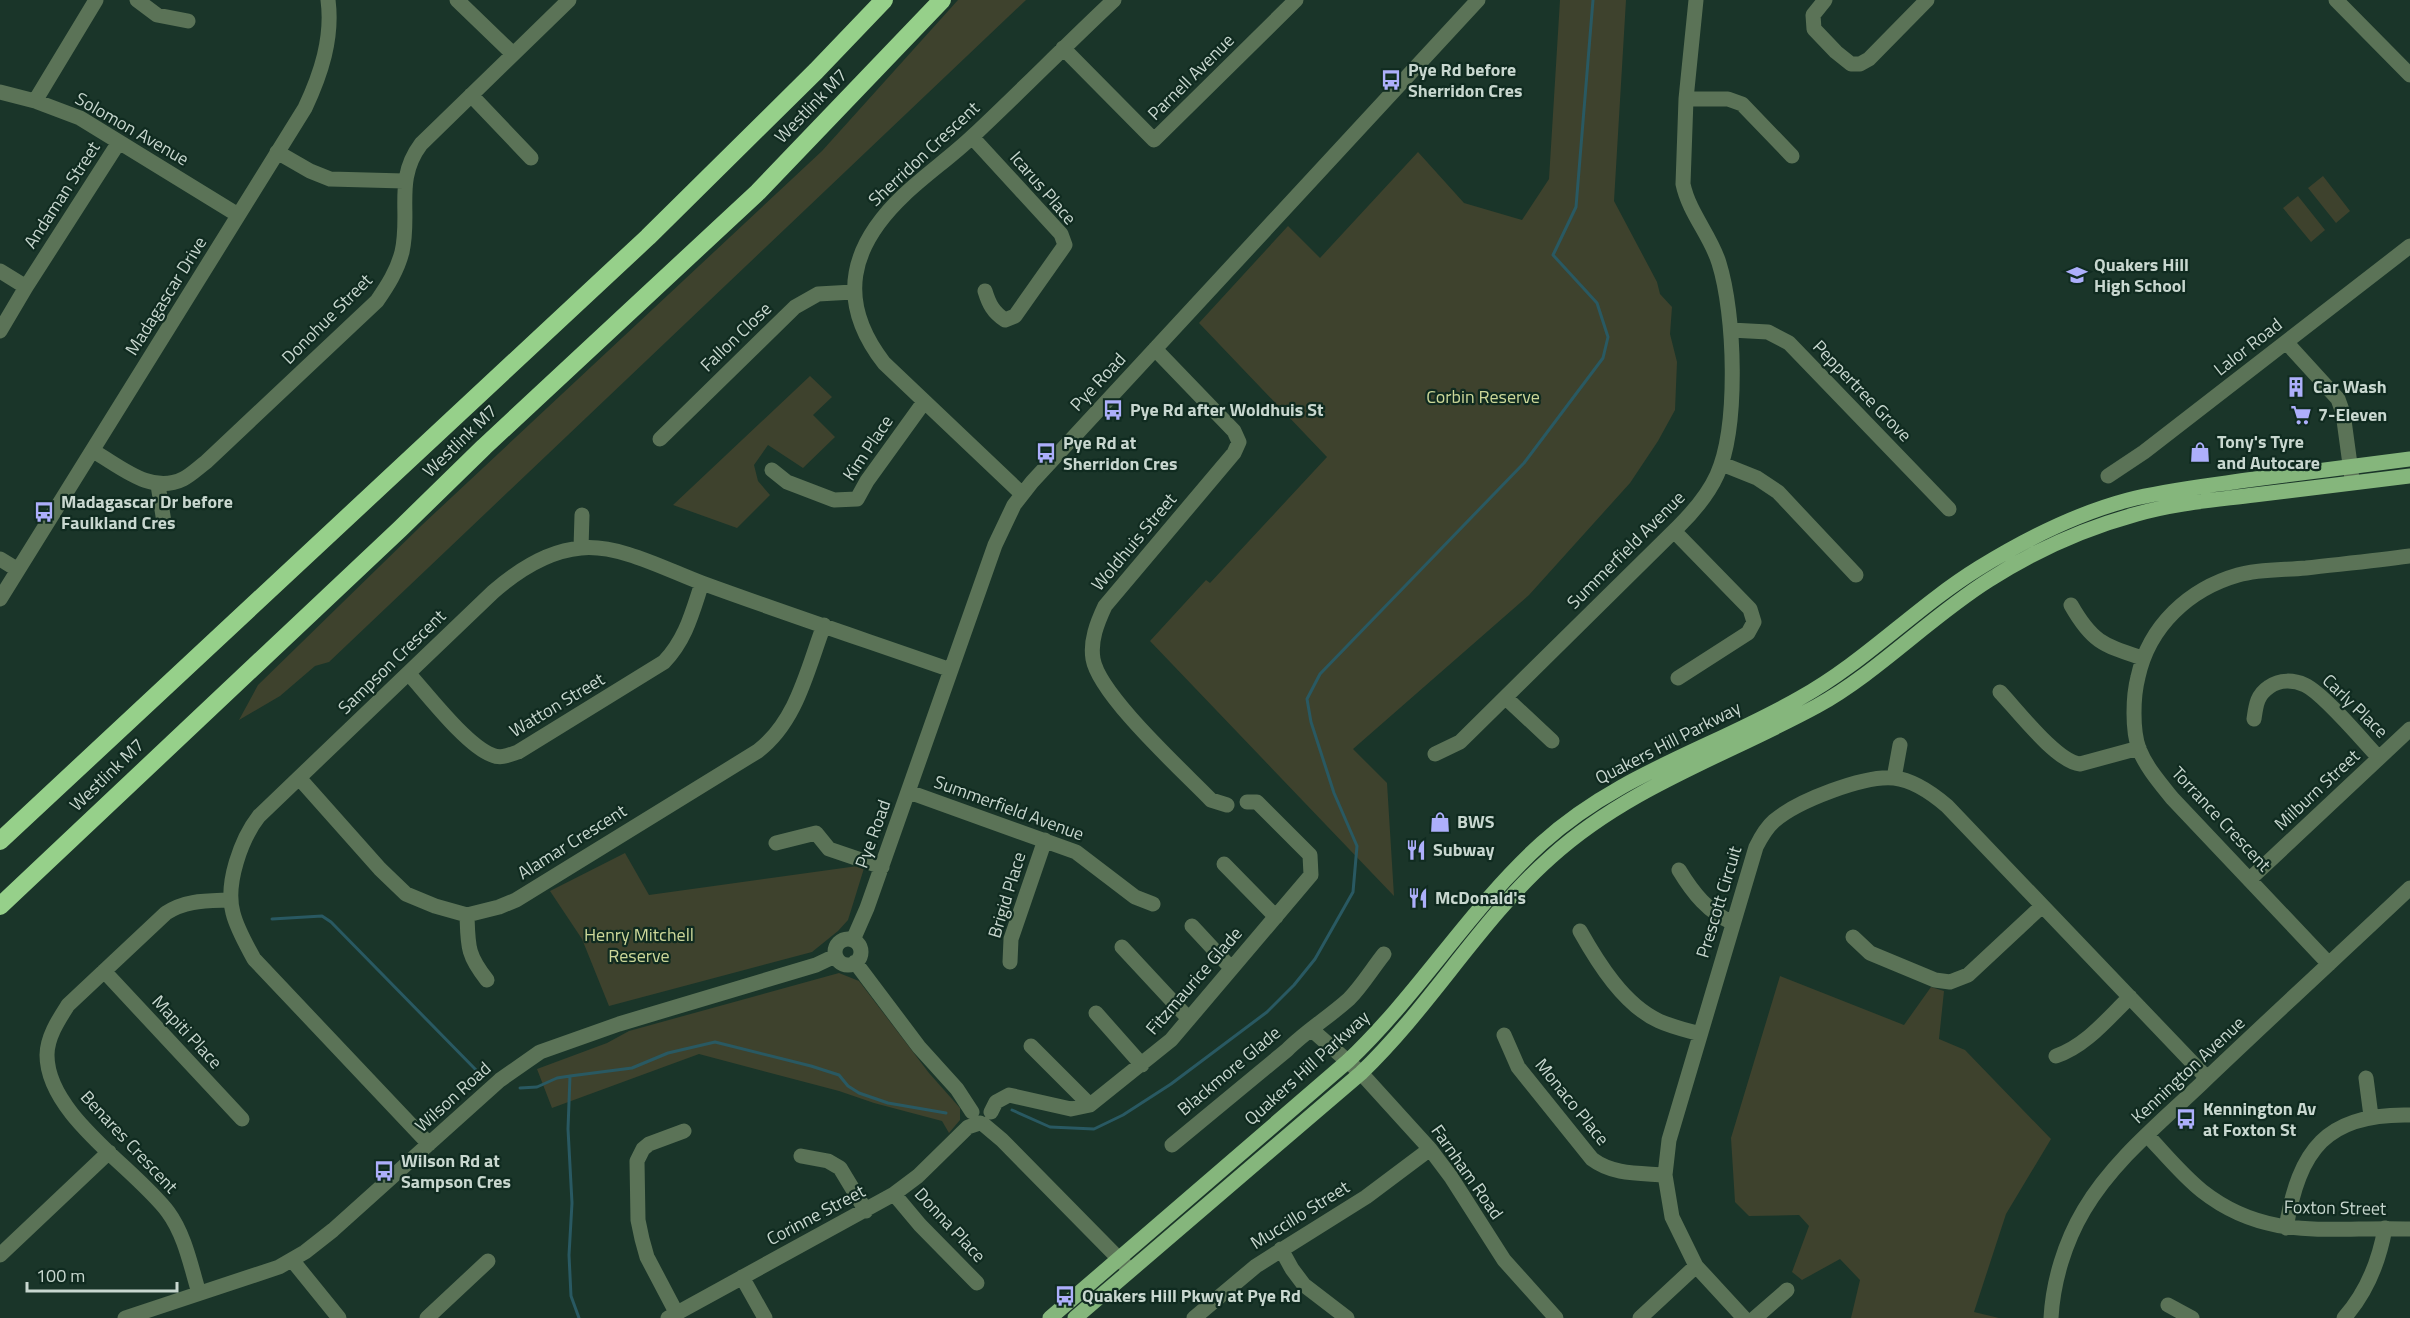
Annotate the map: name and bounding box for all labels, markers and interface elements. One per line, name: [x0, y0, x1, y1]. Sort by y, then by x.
street label: Parnell Avenue: [1141, 27, 1240, 126]
place label: Pye Rd before Sherridon Cres: [1408, 56, 1522, 104]
street label: Westlink M7: [768, 62, 853, 149]
bus stop icon: Pye Rd before Sherridon Cres: [1379, 68, 1403, 92]
street label: Solomon Avenue: [70, 85, 194, 172]
street label: Sherridon Crescent: [862, 94, 986, 212]
street label: Andaman Street: [17, 135, 107, 254]
street label: Icarus Place: [1004, 145, 1083, 230]
street label: Madagascar Drive: [118, 231, 213, 360]
place label: Quakers Hill High School: [2094, 251, 2189, 299]
school or university icon: Quakers Hill High School: [2065, 263, 2089, 287]
street label: Donohue Street: [275, 267, 379, 370]
street label: Fallon Close: [694, 296, 777, 378]
street label: Lalor Road: [2208, 311, 2288, 382]
street label: Peppertree Grove: [1807, 334, 1918, 448]
street label: Pye Road: [1063, 346, 1132, 417]
place label: Car Wash: [2313, 373, 2387, 400]
building icon: Car Wash: [2284, 375, 2308, 399]
park label: Corbin Reserve: [1426, 383, 1540, 410]
place label: Pye Rd after Woldhuis St: [1130, 396, 1324, 423]
street label: Westlink M7: [416, 398, 503, 483]
bus stop icon: Pye Rd after Woldhuis St: [1101, 398, 1125, 422]
place label: 7-Eleven: [2318, 401, 2387, 428]
supermarket icon: 7-Eleven: [2289, 403, 2313, 427]
street label: Kim Place: [836, 410, 899, 486]
place label: Tony's Tyre and Autocare: [2217, 428, 2320, 476]
place label: Pye Rd at Sherridon Cres: [1063, 429, 1177, 477]
shop icon: Tony's Tyre and Autocare: [2188, 440, 2212, 464]
bus stop icon: Pye Rd at Sherridon Cres: [1034, 441, 1058, 465]
street label: Summerfield Avenue: [1560, 484, 1691, 615]
street label: Woldhuis Street: [1084, 486, 1183, 597]
place label: Madagascar Dr before Faulkland Cres: [61, 488, 233, 536]
bus stop icon: Madagascar Dr before Faulkland Cres: [32, 500, 56, 524]
street label: Sampson Crescent: [332, 603, 452, 720]
street label: Watton Street: [504, 665, 610, 744]
street label: Carly Place: [2316, 667, 2394, 744]
street label: Quakers Hill Parkway: [1590, 694, 1746, 791]
street label: Westlink M7: [63, 732, 150, 817]
street label: Milburn Street: [2268, 742, 2366, 837]
street label: Torrance Crescent: [2165, 760, 2278, 878]
street label: Summerfield Avenue: [930, 768, 1088, 847]
street label: Pye Road: [848, 796, 897, 872]
street label: Alamar Crescent: [512, 797, 632, 886]
place label: BWS: [1457, 808, 1495, 835]
shop icon: BWS: [1428, 810, 1452, 834]
place label: Subway: [1433, 836, 1495, 863]
restaurant icon: Subway: [1404, 838, 1428, 862]
street label: Prescott Circuit: [1689, 842, 1748, 961]
street label: Brigid Place: [981, 849, 1032, 941]
place label: McDonald's: [1435, 884, 1526, 911]
restaurant icon: McDonald's: [1406, 886, 1430, 910]
park label: Henry Mitchell Reserve: [584, 921, 694, 969]
street label: Fitzmaurice Glade: [1139, 921, 1248, 1041]
street label: Mapiti Place: [146, 989, 229, 1075]
street label: Quakers Hill Parkway: [1238, 1004, 1376, 1131]
street label: Kennington Avenue: [2125, 1010, 2251, 1130]
street label: Blackmore Glade: [1171, 1019, 1286, 1122]
street label: Monaco Place: [1529, 1052, 1616, 1151]
street label: Wilson Road: [409, 1055, 497, 1138]
street label: Benares Crescent: [74, 1084, 185, 1200]
place label: Kennington Av at Foxton St: [2203, 1095, 2316, 1143]
bus stop icon: Kennington Av at Foxton St: [2174, 1107, 2198, 1131]
street label: Farnham Road: [1425, 1119, 1510, 1225]
place label: Wilson Rd at Sampson Cres: [401, 1147, 511, 1195]
bus stop icon: Wilson Rd at Sampson Cres: [372, 1159, 396, 1183]
street label: Muccillo Street: [1245, 1173, 1355, 1256]
street label: Corinne Street: [762, 1177, 870, 1252]
street label: Donna Place: [908, 1181, 992, 1268]
street label: Foxton Street: [2284, 1193, 2387, 1222]
scale bar: [27, 1255, 177, 1293]
text: 100 m: [36, 1262, 85, 1289]
place label: Quakers Hill Pkwy at Pye Rd: [1082, 1282, 1301, 1309]
bus stop icon: Quakers Hill Pkwy at Pye Rd: [1053, 1284, 1077, 1308]

